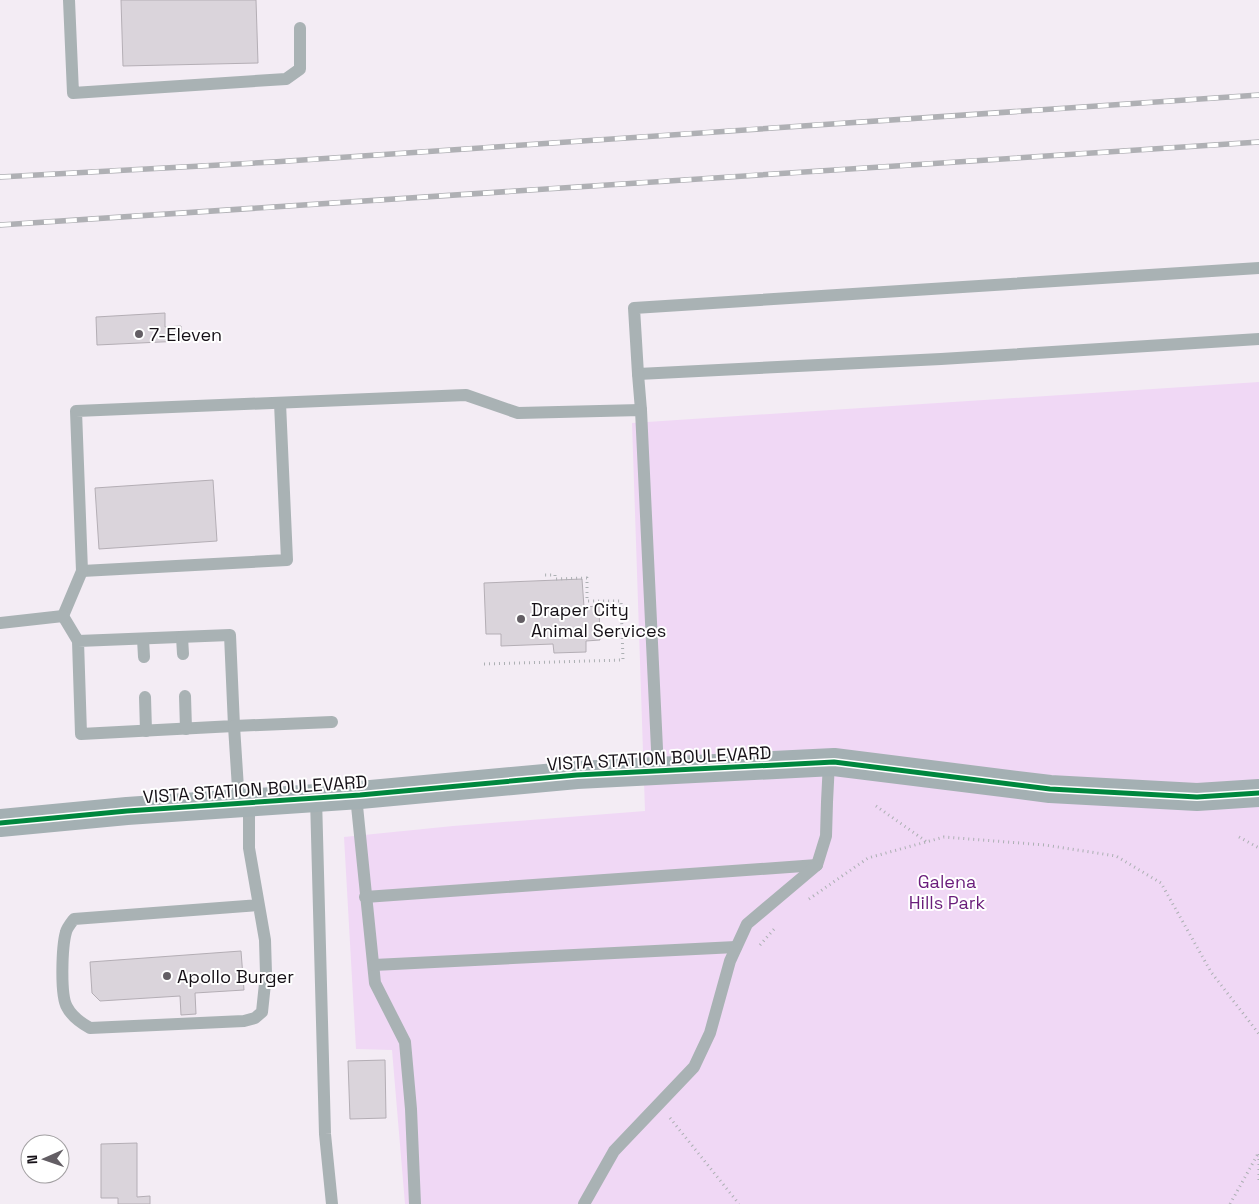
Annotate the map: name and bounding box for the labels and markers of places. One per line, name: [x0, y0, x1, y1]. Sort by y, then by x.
place label: 7-Eleven: [149, 323, 222, 346]
marker: 7-Eleven: [133, 328, 145, 340]
place label: Draper City Animal Services: [531, 598, 666, 642]
marker: Draper City Animal Services: [515, 613, 527, 625]
place label: Apollo Burger: [177, 965, 294, 988]
marker: Apollo Burger: [161, 970, 173, 982]

